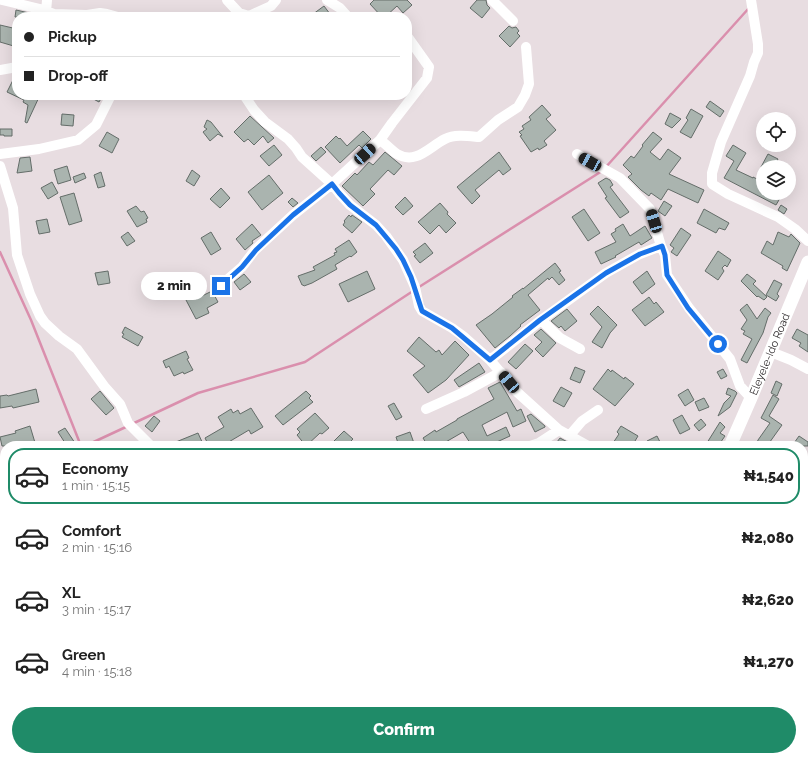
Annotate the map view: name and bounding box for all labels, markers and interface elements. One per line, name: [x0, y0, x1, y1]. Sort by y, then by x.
text: Pickup: [48, 28, 97, 46]
text: Drop-off: [48, 67, 108, 85]
map controls: [756, 112, 796, 200]
button: locate: [756, 112, 796, 152]
car: [352, 142, 378, 166]
car: [577, 151, 603, 173]
button: layers: [756, 160, 796, 200]
car: [645, 208, 663, 234]
callout: 2 min: [141, 272, 207, 300]
route end: [212, 277, 230, 295]
text: 2 min: [157, 278, 191, 293]
street label: Eleyele-Ido Road: [747, 311, 793, 397]
route start: [709, 335, 727, 353]
car: [497, 369, 521, 395]
icon: car: [14, 458, 50, 494]
text: Economy: [62, 460, 129, 478]
text: ₦1,540: [743, 467, 794, 485]
text: 1 min · 15:15: [62, 478, 130, 493]
icon: car: [14, 520, 50, 556]
text: Comfort: [62, 522, 121, 540]
text: ₦2,080: [741, 529, 794, 547]
text: 2 min · 15:16: [62, 540, 132, 555]
icon: car: [14, 582, 50, 618]
text: XL: [62, 584, 80, 602]
text: ₦2,620: [742, 591, 794, 609]
text: 3 min · 15:17: [62, 602, 131, 617]
icon: car: [14, 644, 50, 680]
text: Green: [62, 646, 106, 664]
text: ₦1,270: [743, 653, 794, 671]
text: 4 min · 15:18: [62, 664, 132, 679]
button: Confirm: [12, 707, 796, 753]

